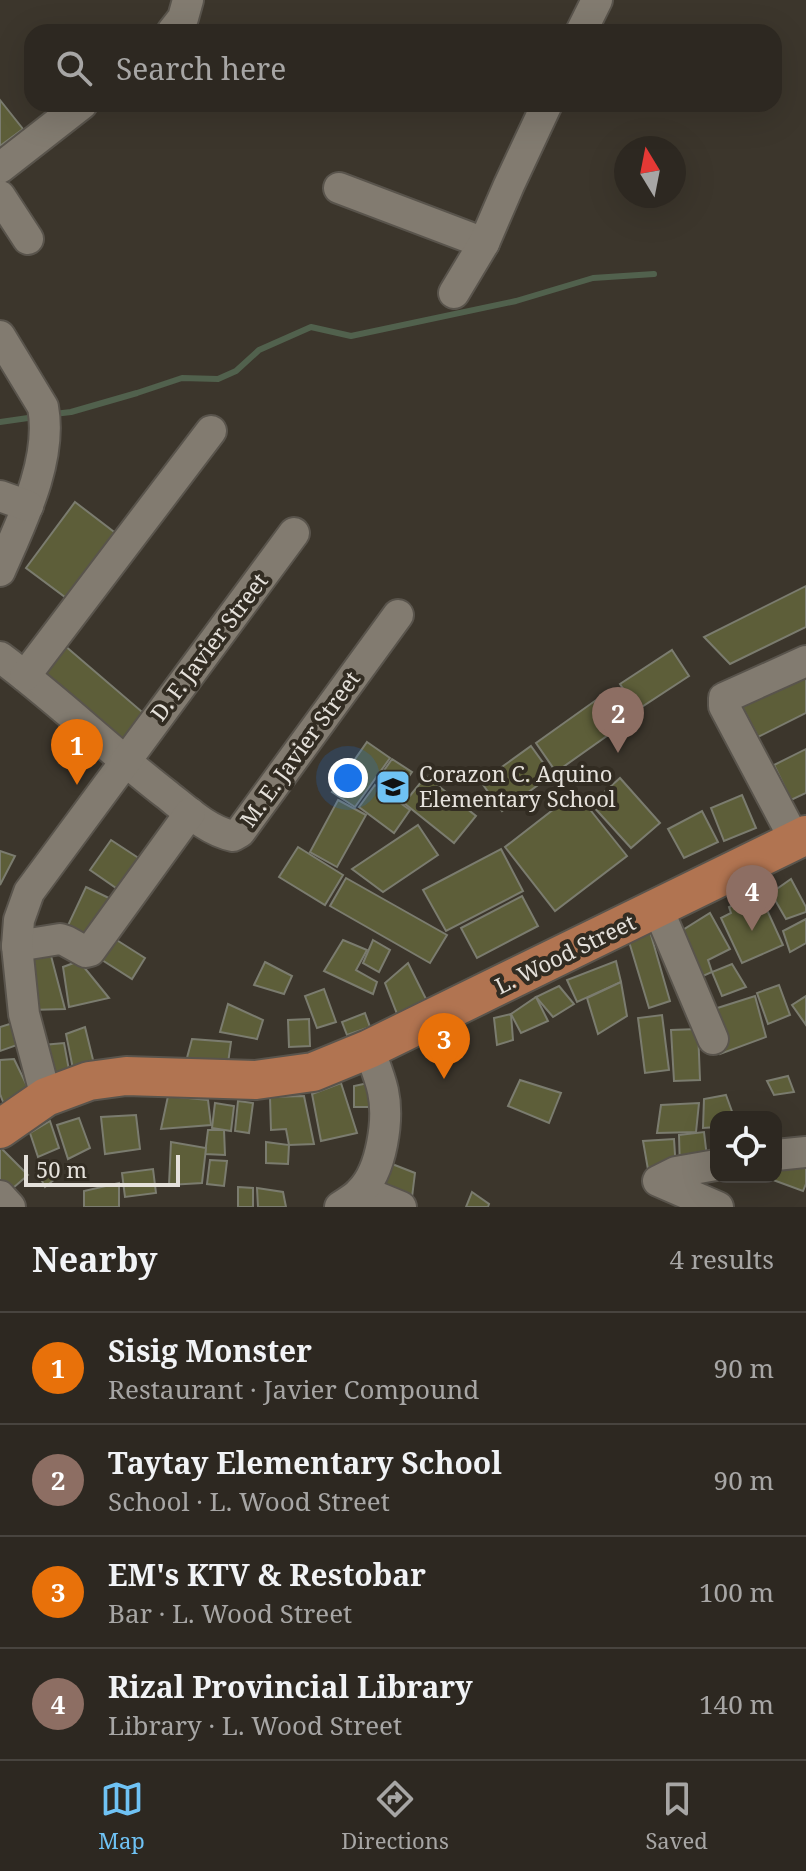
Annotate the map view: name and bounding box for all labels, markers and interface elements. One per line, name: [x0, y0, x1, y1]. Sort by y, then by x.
search box: [24, 24, 782, 112]
icon: search: [52, 46, 96, 90]
text: Search here: [116, 48, 286, 89]
north arrow: [614, 136, 686, 208]
street label: D. F. Javier Street: [143, 566, 274, 726]
street label: M. E. Javier Street: [232, 664, 366, 832]
pin: 2: [592, 687, 644, 753]
pin: 1: [51, 719, 103, 785]
your location: [328, 758, 368, 798]
place label: Corazon C. Aquino Elementary School: [419, 758, 616, 813]
school or university icon: Corazon C. Aquino Elementary School: [374, 768, 412, 806]
pin: 4: [726, 865, 778, 931]
street label: L. Wood Street: [489, 906, 640, 1000]
pin: 3: [418, 1013, 470, 1079]
map controls: [710, 1111, 782, 1183]
button: locate: [710, 1111, 782, 1183]
scale bar: [24, 1151, 180, 1187]
text: 50 m: [36, 1154, 87, 1184]
text: Nearby: [32, 1236, 158, 1282]
text: 4 results: [669, 1241, 774, 1277]
text: Sisig Monster: [108, 1330, 312, 1371]
text: 1: [51, 1350, 65, 1386]
text: 90 m: [714, 1350, 774, 1386]
text: Restaurant · Javier Compound: [108, 1371, 479, 1407]
text: Taytay Elementary School: [108, 1442, 502, 1483]
text: 2: [51, 1462, 65, 1498]
text: 90 m: [714, 1462, 774, 1498]
text: School · L. Wood Street: [108, 1483, 390, 1519]
text: EM's KTV & Restobar: [108, 1554, 426, 1595]
text: 3: [51, 1574, 65, 1610]
text: 100 m: [699, 1574, 774, 1610]
text: Bar · L. Wood Street: [108, 1595, 352, 1631]
text: Rizal Provincial Library: [108, 1666, 473, 1707]
text: 4: [51, 1686, 65, 1722]
text: 140 m: [699, 1686, 774, 1722]
text: Library · L. Wood Street: [108, 1707, 402, 1743]
tab: Map: [98, 1777, 145, 1855]
tab: Directions: [341, 1777, 449, 1855]
tab: Saved: [645, 1777, 708, 1855]

